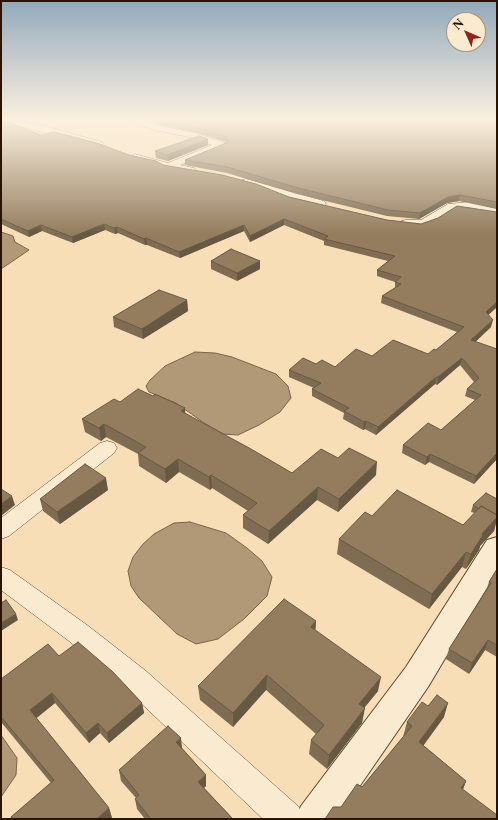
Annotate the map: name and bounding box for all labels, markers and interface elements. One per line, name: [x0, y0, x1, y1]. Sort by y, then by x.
north arrow: [446, 12, 486, 52]
text: N: [450, 16, 467, 33]

